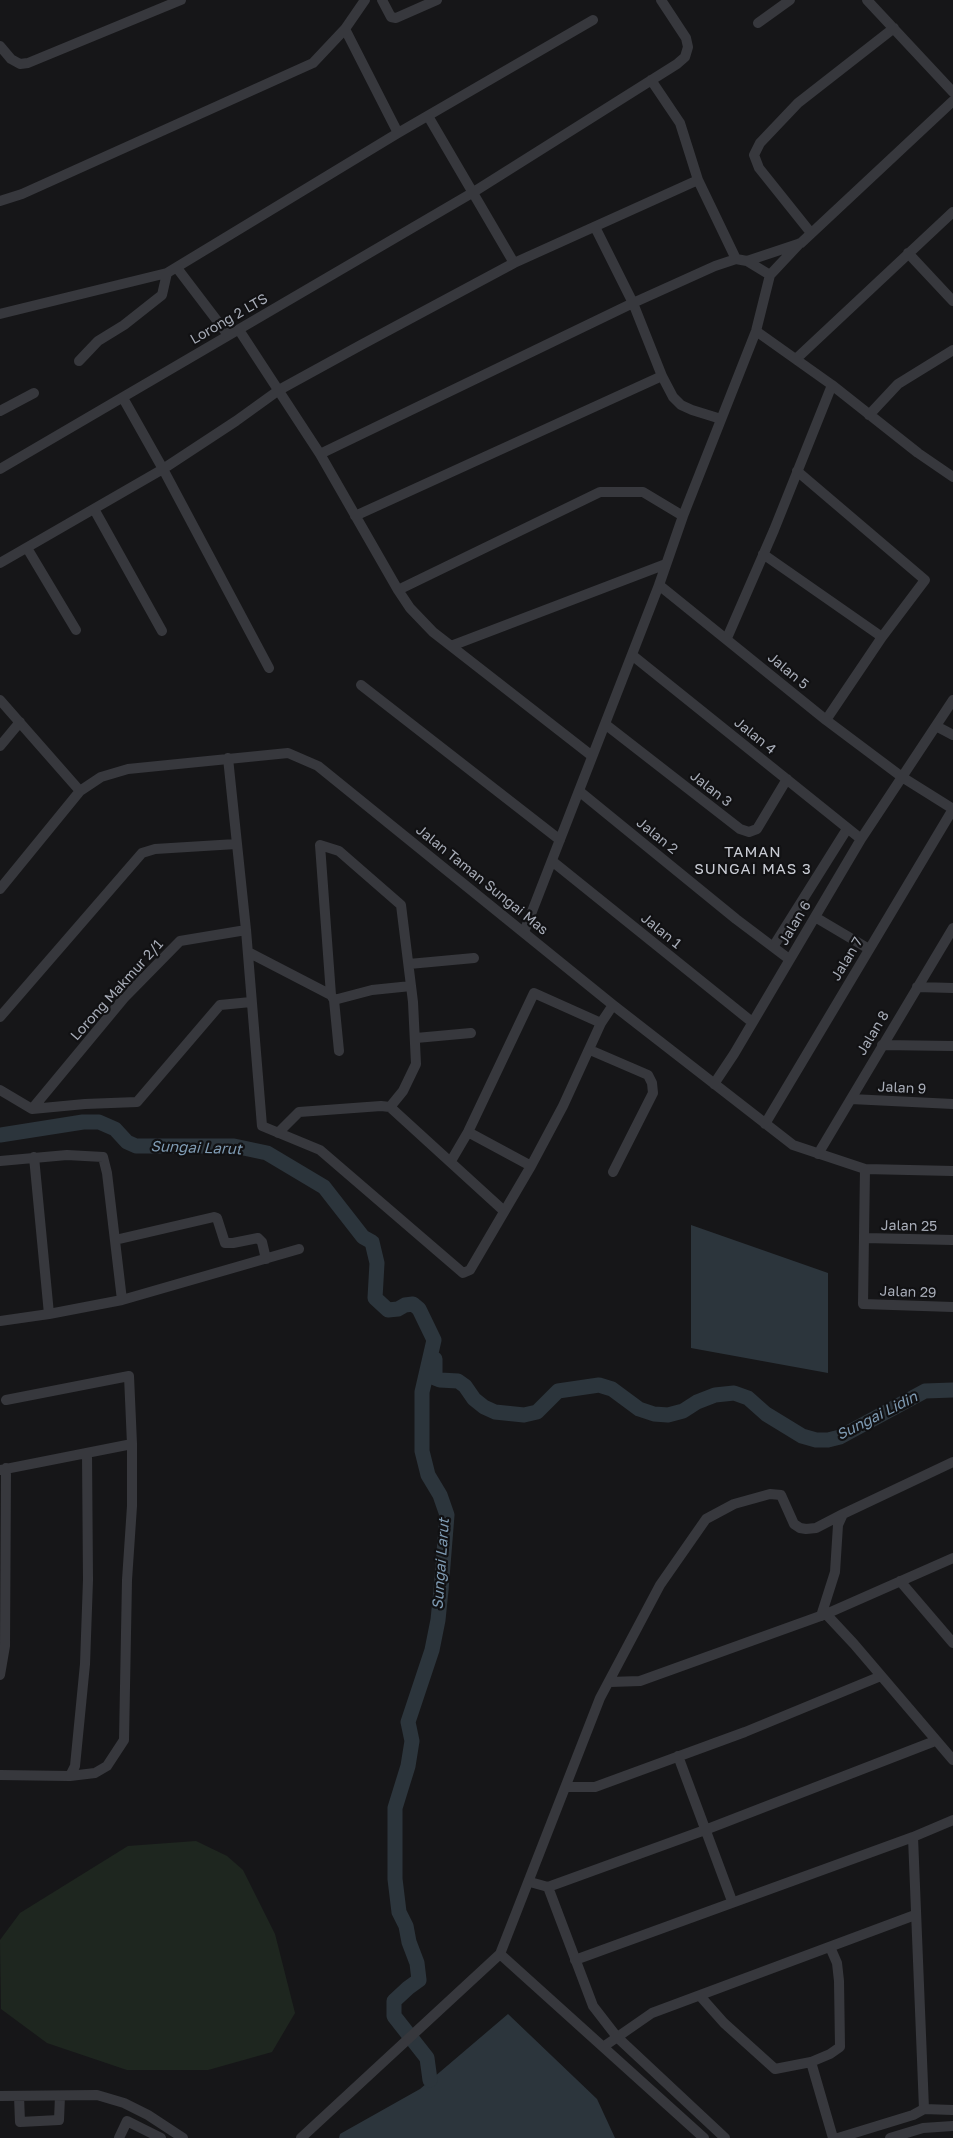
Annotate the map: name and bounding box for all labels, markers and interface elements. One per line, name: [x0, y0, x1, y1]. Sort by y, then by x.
street label: Lorong 2 LTS: [187, 290, 271, 348]
street label: Jalan 5: [764, 649, 812, 693]
street label: Jalan 4: [731, 714, 779, 758]
street label: Jalan 3: [687, 767, 735, 811]
street label: Jalan 2: [633, 814, 681, 858]
street label: Jalan Taman Sungai Mas: [413, 822, 551, 938]
district label: TAMAN SUNGAI MAS 3: [693, 843, 813, 878]
street label: Jalan 6: [775, 898, 815, 948]
street label: Jalan 1: [637, 910, 685, 952]
street label: Jalan 7: [828, 934, 866, 984]
street label: Lorong Makmur 2/1: [67, 936, 167, 1044]
street label: Jalan 8: [853, 1008, 893, 1058]
street label: Jalan 9: [877, 1078, 927, 1098]
water label: Sungai Larut: [150, 1137, 242, 1159]
street label: Jalan 25: [881, 1217, 937, 1235]
street label: Jalan 29: [879, 1283, 937, 1301]
water label: Sungai Lidin: [834, 1388, 920, 1444]
water label: Sungai Larut: [429, 1518, 453, 1610]

